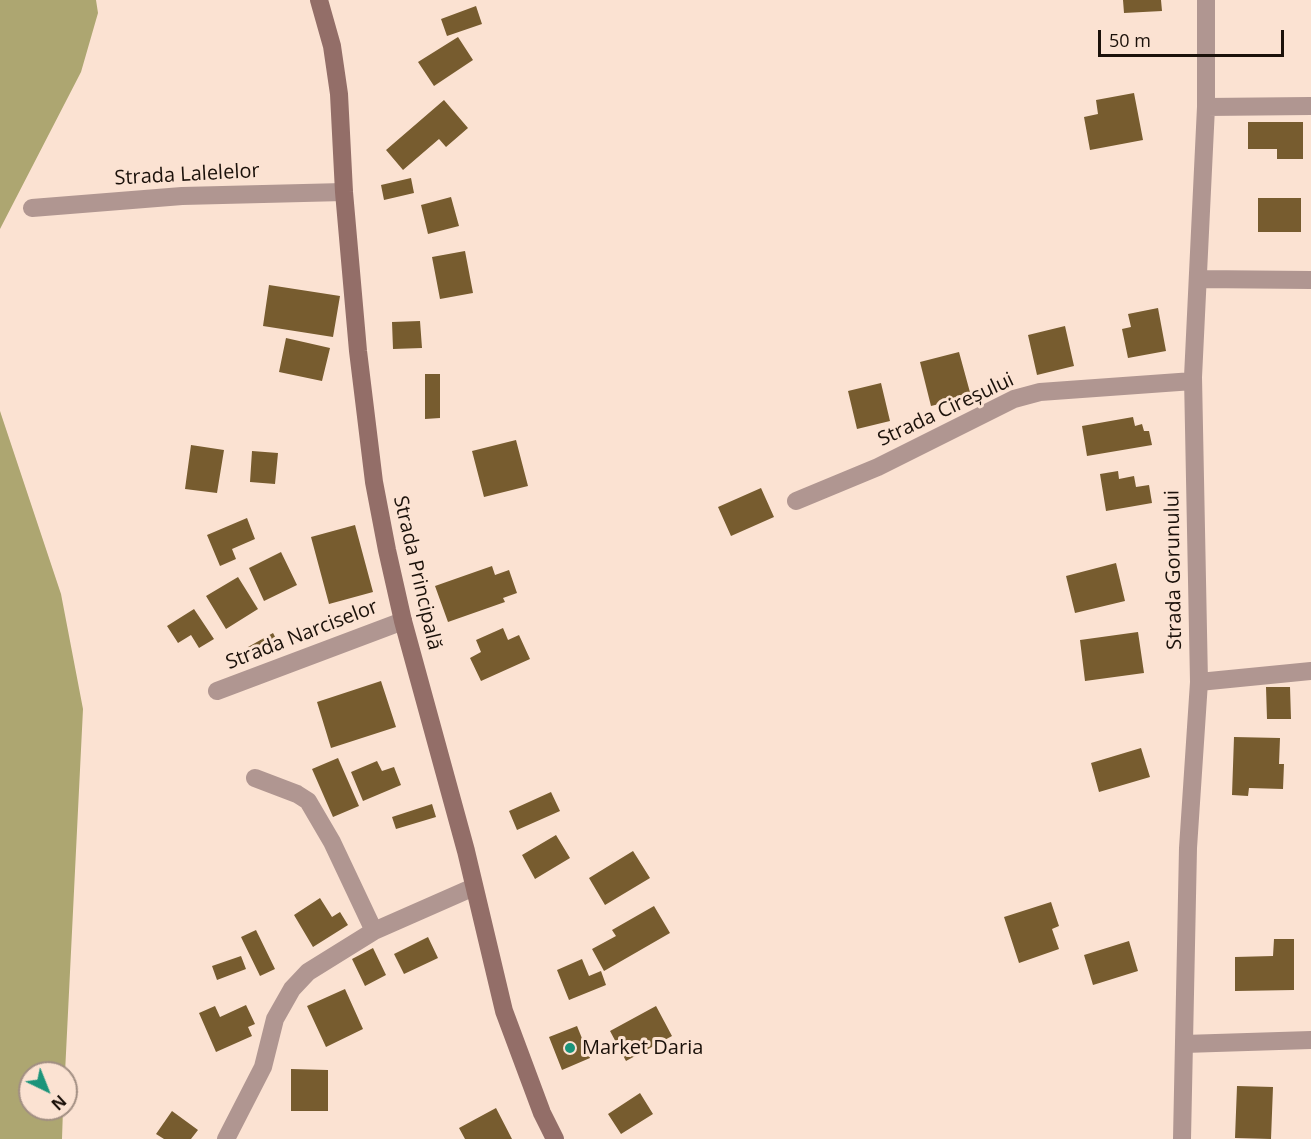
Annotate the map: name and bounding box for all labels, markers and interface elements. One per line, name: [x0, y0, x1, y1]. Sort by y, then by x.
scale bar: [1101, 18, 1287, 56]
text: 50 m: [1109, 28, 1151, 52]
street label: Strada Lalelelor: [114, 159, 260, 191]
street label: Strada Cireșului: [874, 368, 1018, 452]
street label: Strada Gorunului: [1161, 490, 1187, 650]
street label: Strada Principală: [388, 494, 446, 652]
street label: Strada Narciselor: [223, 595, 381, 675]
place label: Market Daria: [582, 1036, 703, 1060]
marker: Market Daria: [563, 1041, 577, 1055]
north arrow: [18, 1061, 78, 1121]
text: N: [47, 1090, 71, 1115]

